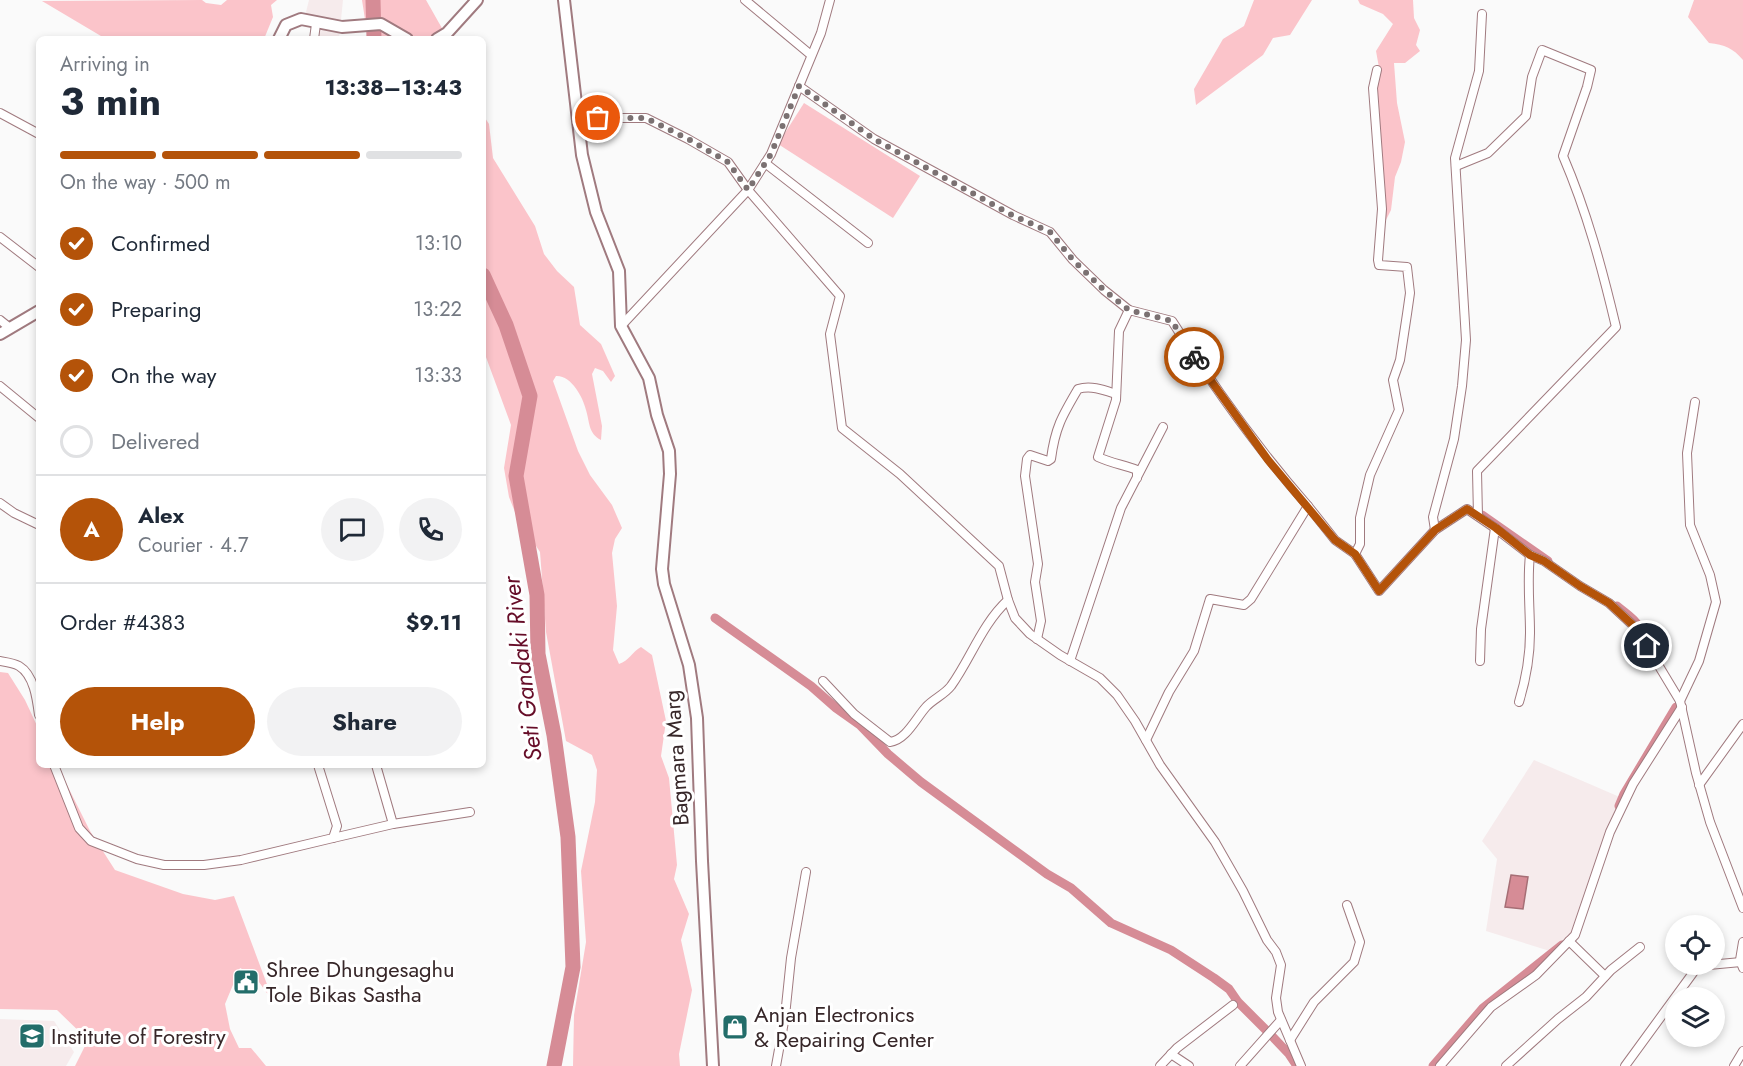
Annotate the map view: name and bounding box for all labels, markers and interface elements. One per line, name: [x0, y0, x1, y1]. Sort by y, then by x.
text: Arriving in: [60, 50, 150, 79]
text: 13:38–13:43: [324, 71, 462, 103]
text: 3 min: [60, 73, 161, 130]
pin: [572, 92, 623, 143]
icon: bag: [581, 101, 614, 134]
text: On the way · 500 m: [60, 168, 231, 197]
icon: check: [60, 227, 93, 260]
text: Confirmed: [111, 227, 210, 259]
text: 13:10: [415, 229, 462, 258]
icon: check: [60, 293, 93, 326]
text: Preparing: [111, 293, 202, 325]
text: 13:22: [413, 295, 462, 324]
courier: [1164, 327, 1224, 387]
icon: bike: [1178, 341, 1211, 374]
icon: check: [60, 359, 93, 392]
text: On the way: [111, 359, 216, 391]
text: 13:33: [414, 361, 462, 390]
text: Delivered: [111, 425, 200, 457]
button: chat: [321, 498, 384, 561]
button: phone: [399, 498, 462, 561]
text: Alex: [138, 499, 184, 531]
text: A: [83, 513, 100, 545]
text: Courier · 4.7: [138, 531, 249, 560]
water label: Seti Gandaki River: [493, 572, 551, 764]
text: Order #4383: [60, 606, 185, 638]
text: $9.11: [406, 606, 462, 638]
pin: [1621, 620, 1672, 671]
icon: home: [1630, 629, 1663, 662]
button: Help: [60, 687, 255, 756]
button: Share: [267, 687, 462, 756]
street label: Bagmara Marg: [655, 689, 697, 827]
map controls: [1665, 915, 1725, 1047]
button: locate: [1665, 915, 1725, 975]
place label: Shree Dhungesaghu Tole Bikas Sastha: [266, 953, 455, 1010]
public building icon: Shree Dhungesaghu Tole Bikas Sastha: [231, 967, 261, 997]
button: layers: [1665, 987, 1725, 1047]
place label: Anjan Electronics & Repairing Center: [754, 998, 934, 1055]
shop icon: Anjan Electronics & Repairing Center: [720, 1012, 750, 1042]
place label: Institute of Forestry: [51, 1020, 226, 1052]
school or university icon: Institute of Forestry: [17, 1021, 47, 1051]

